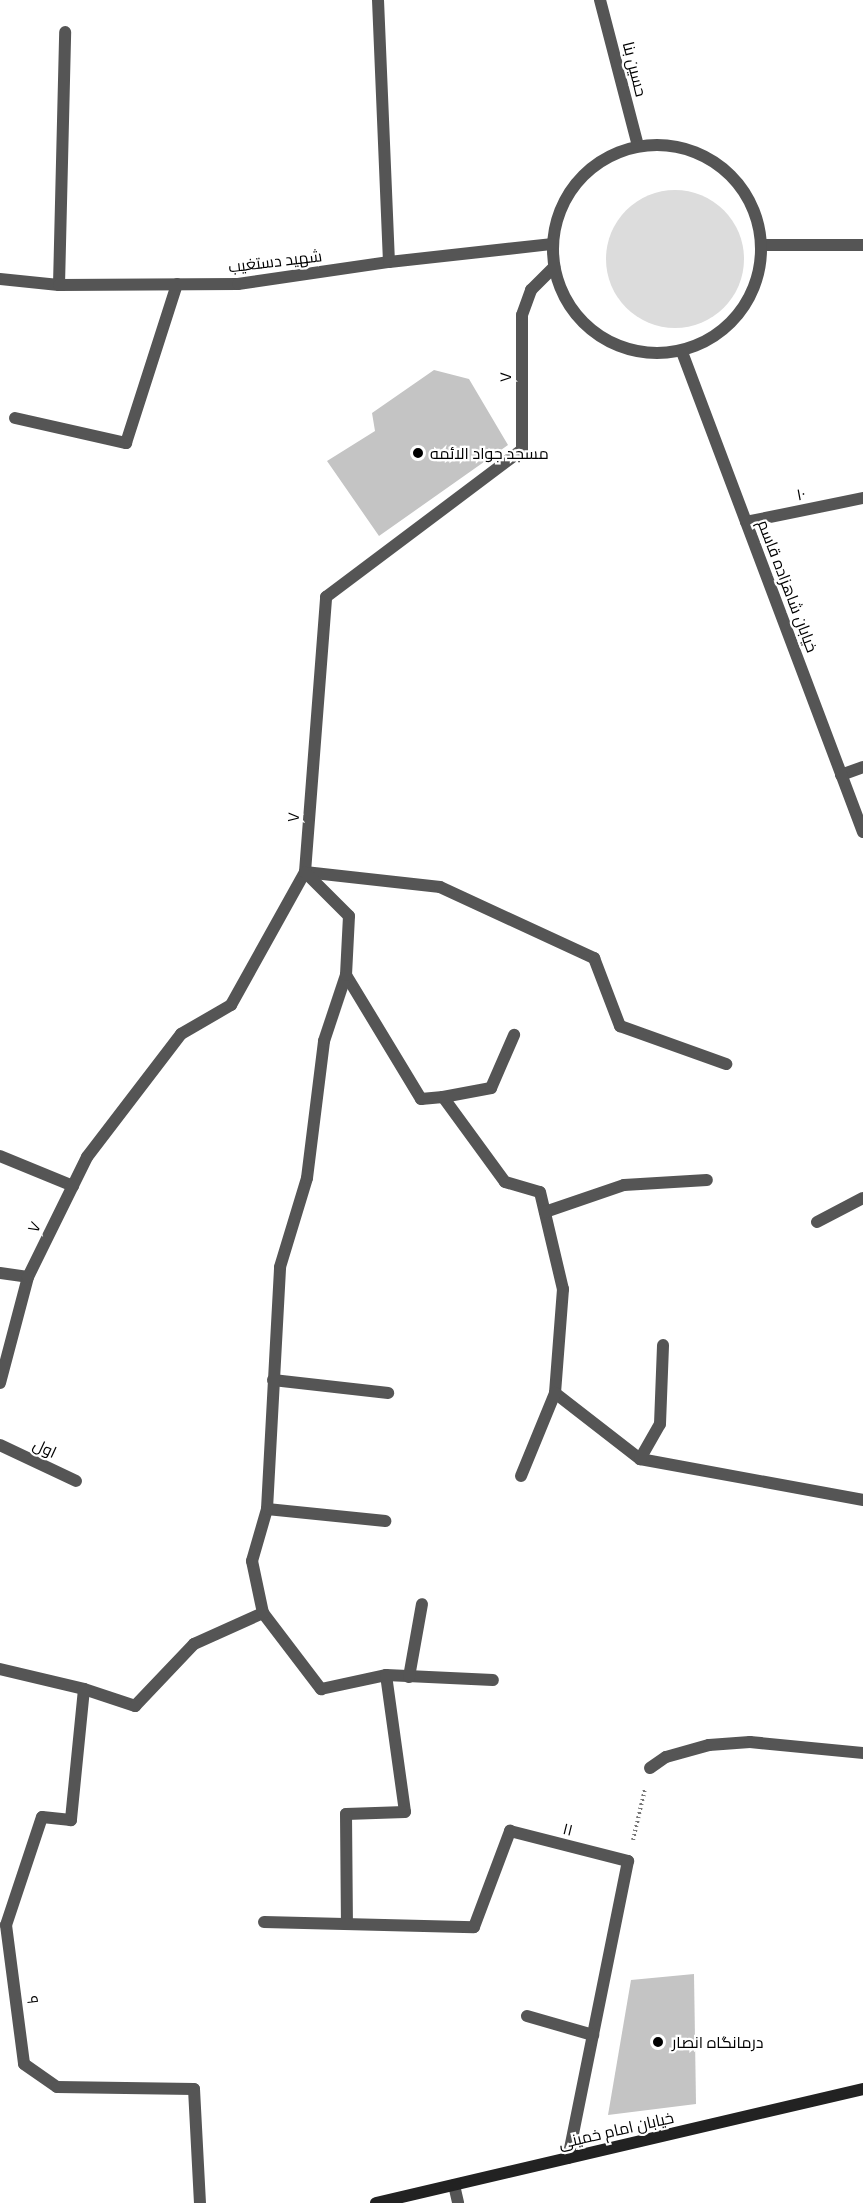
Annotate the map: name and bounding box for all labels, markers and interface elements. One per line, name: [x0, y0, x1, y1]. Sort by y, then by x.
street label: حسین بنا: [619, 40, 651, 98]
street label: شهید دستغیب: [227, 246, 323, 276]
street label: ۷: [495, 372, 515, 382]
place label: مسجد جواد الائمه: [430, 443, 549, 463]
marker: مسجد جواد الائمه: [411, 446, 425, 460]
street label: ۱۰: [795, 484, 807, 504]
street label: خیابان شاهزاده قاسم: [754, 517, 822, 655]
street label: ۷: [283, 811, 303, 823]
street label: ۷: [23, 1218, 45, 1236]
street label: اول: [30, 1434, 60, 1462]
street label: ۱۱: [561, 1818, 575, 1840]
street label: ۹: [23, 1995, 43, 2005]
place label: درمانگاه انصار: [672, 2032, 763, 2052]
marker: درمانگاه انصار: [649, 2033, 667, 2051]
street label: خیابان امام خمینی: [556, 2107, 676, 2153]

